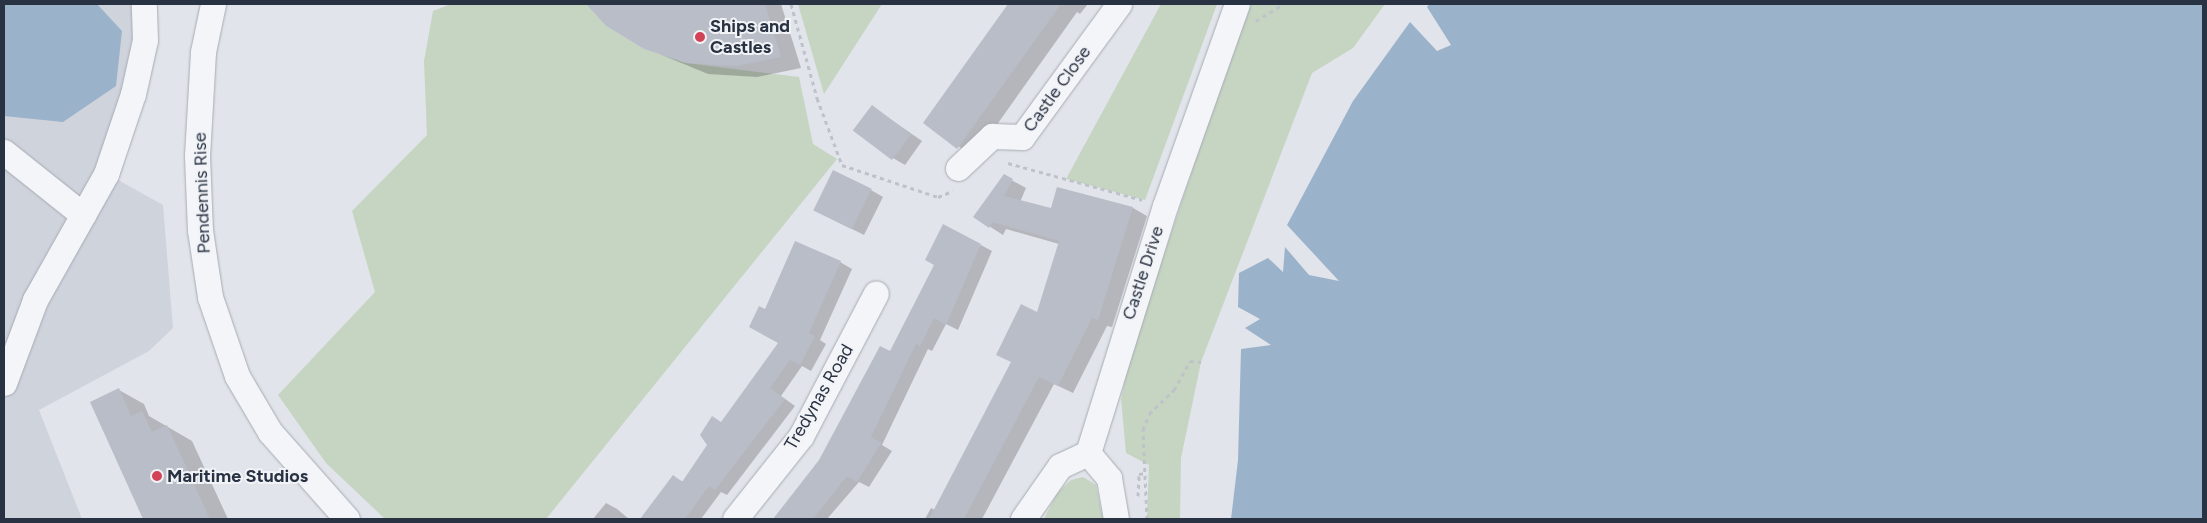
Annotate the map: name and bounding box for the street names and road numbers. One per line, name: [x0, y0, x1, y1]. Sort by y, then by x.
street label: Castle Close: [1019, 42, 1095, 136]
street label: Pendennis Rise: [189, 132, 215, 254]
street label: Castle Drive: [1118, 223, 1168, 323]
street label: Tredynas Road: [780, 340, 858, 454]

